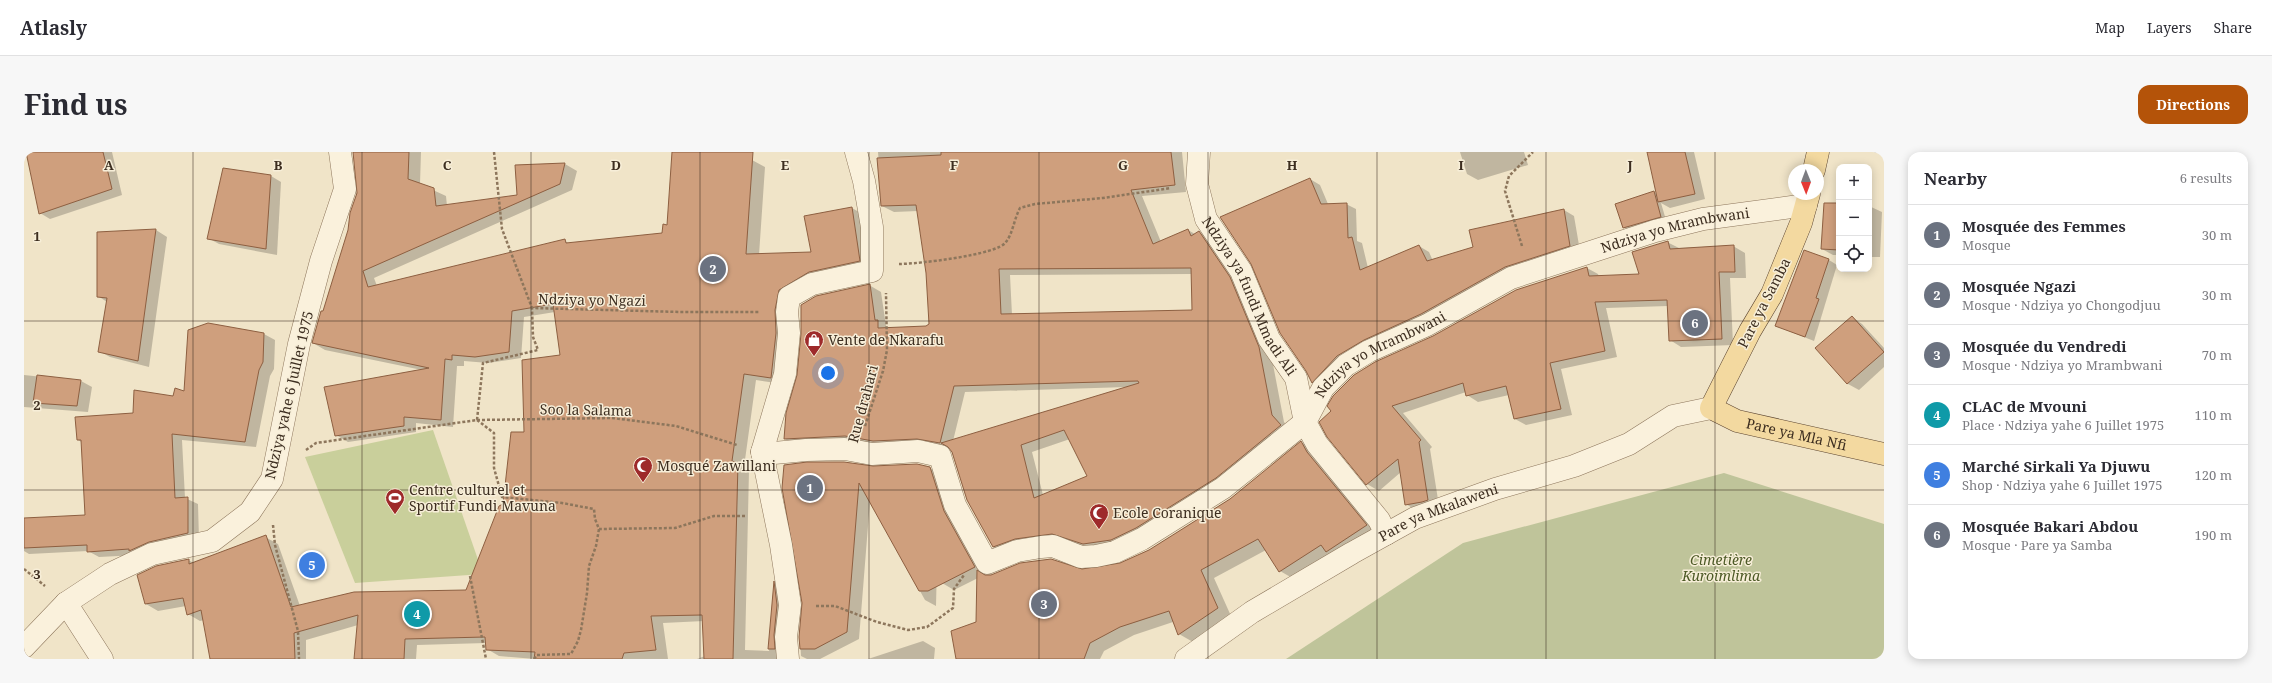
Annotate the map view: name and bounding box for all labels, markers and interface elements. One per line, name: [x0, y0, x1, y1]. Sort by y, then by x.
text: Atlasly: [20, 15, 87, 41]
text: Map: [2095, 18, 2125, 37]
text: Layers: [2147, 18, 2192, 37]
text: Share: [2214, 18, 2252, 37]
text: Find us: [24, 85, 128, 123]
button: Directions: [2138, 85, 2248, 124]
text: A: [104, 156, 114, 174]
text: B: [274, 156, 283, 174]
text: C: [443, 156, 452, 174]
text: D: [611, 156, 621, 174]
text: E: [781, 156, 790, 174]
text: F: [950, 156, 958, 174]
text: G: [1118, 156, 1128, 174]
text: H: [1287, 156, 1298, 174]
text: I: [1458, 156, 1464, 174]
text: J: [1626, 156, 1633, 174]
north arrow: [1788, 164, 1824, 200]
map controls: [1836, 164, 1872, 272]
button: +: [1836, 164, 1872, 200]
text: Nearby: [1924, 167, 1987, 190]
text: 6 results: [2180, 169, 2232, 187]
button: −: [1836, 200, 1872, 236]
street label: Ndziya yo Mrambwani: [1598, 203, 1751, 257]
street label: Ndziya ya fundi Mmadi Ali: [1198, 213, 1302, 379]
text: Mosquée des Femmes: [1962, 216, 2126, 236]
text: 1: [1933, 226, 1941, 244]
text: 30 m: [2202, 226, 2232, 244]
text: 1: [33, 227, 41, 245]
button: locate: [1836, 236, 1872, 272]
text: Mosque: [1962, 236, 2011, 254]
pin: 2: [700, 254, 726, 284]
street label: Pare ya Samba: [1733, 254, 1794, 351]
text: Mosquée Ngazi: [1962, 276, 2076, 296]
text: 2: [1933, 286, 1941, 304]
text: 30 m: [2202, 286, 2232, 304]
street label: Ndziya yo Ngazi: [538, 289, 647, 310]
text: Mosque · Ndziya yo Chongodjuu: [1962, 296, 2161, 314]
street label: Ndziya yo Mrambwani: [1310, 306, 1449, 401]
pin: 6: [1682, 308, 1708, 338]
street label: Ndziya yahe 6 Juillet 1975: [260, 309, 317, 481]
shop icon: Vente de Nkarafu: [803, 329, 825, 357]
place label: Vente de Nkarafu: [828, 330, 944, 349]
text: Mosquée du Vendredi: [1962, 336, 2126, 356]
text: 3: [1933, 346, 1941, 364]
text: 70 m: [2202, 346, 2232, 364]
text: Mosque · Ndziya yo Mrambwani: [1962, 356, 2162, 374]
street label: Rue drahari: [843, 362, 882, 445]
your location: [818, 363, 838, 383]
text: 2: [33, 396, 41, 414]
text: CLAC de Mvouni: [1962, 396, 2087, 416]
street label: Soo la Salama: [540, 399, 632, 420]
text: 4: [1933, 406, 1941, 424]
text: 110 m: [2195, 406, 2232, 424]
street label: Pare ya Mla Nfi: [1744, 413, 1849, 454]
text: Place · Ndziya yahe 6 Juillet 1975: [1962, 416, 2164, 434]
mosque icon: Mosqué Zawillani: [632, 455, 654, 483]
place label: Mosqué Zawillani: [657, 456, 776, 475]
text: Marché Sirkali Ya Djuwu: [1962, 456, 2150, 476]
text: 5: [1933, 466, 1941, 484]
text: 120 m: [2195, 466, 2232, 484]
pin: 1: [797, 473, 823, 503]
text: Shop · Ndziya yahe 6 Juillet 1975: [1962, 476, 2163, 494]
street label: Pare ya Mkalaweni: [1375, 478, 1501, 545]
place label: Centre culturel et Sportif Fundi Mavuna: [409, 480, 556, 515]
sports icon: Centre culturel et Sportif Fundi Mavuna: [384, 487, 406, 515]
mosque icon: Ecole Coranique: [1088, 502, 1110, 530]
place label: Ecole Coranique: [1113, 503, 1222, 522]
text: Mosquée Bakari Abdou: [1962, 516, 2138, 536]
text: 6: [1933, 526, 1941, 544]
text: 190 m: [2195, 526, 2232, 544]
text: Mosque · Pare ya Samba: [1962, 536, 2112, 554]
pin: 5: [299, 550, 325, 580]
park label: Cimetière Kuroimlima: [1681, 550, 1761, 585]
text: 3: [33, 565, 41, 583]
pin: 3: [1031, 589, 1057, 619]
pin: 4: [404, 599, 430, 629]

